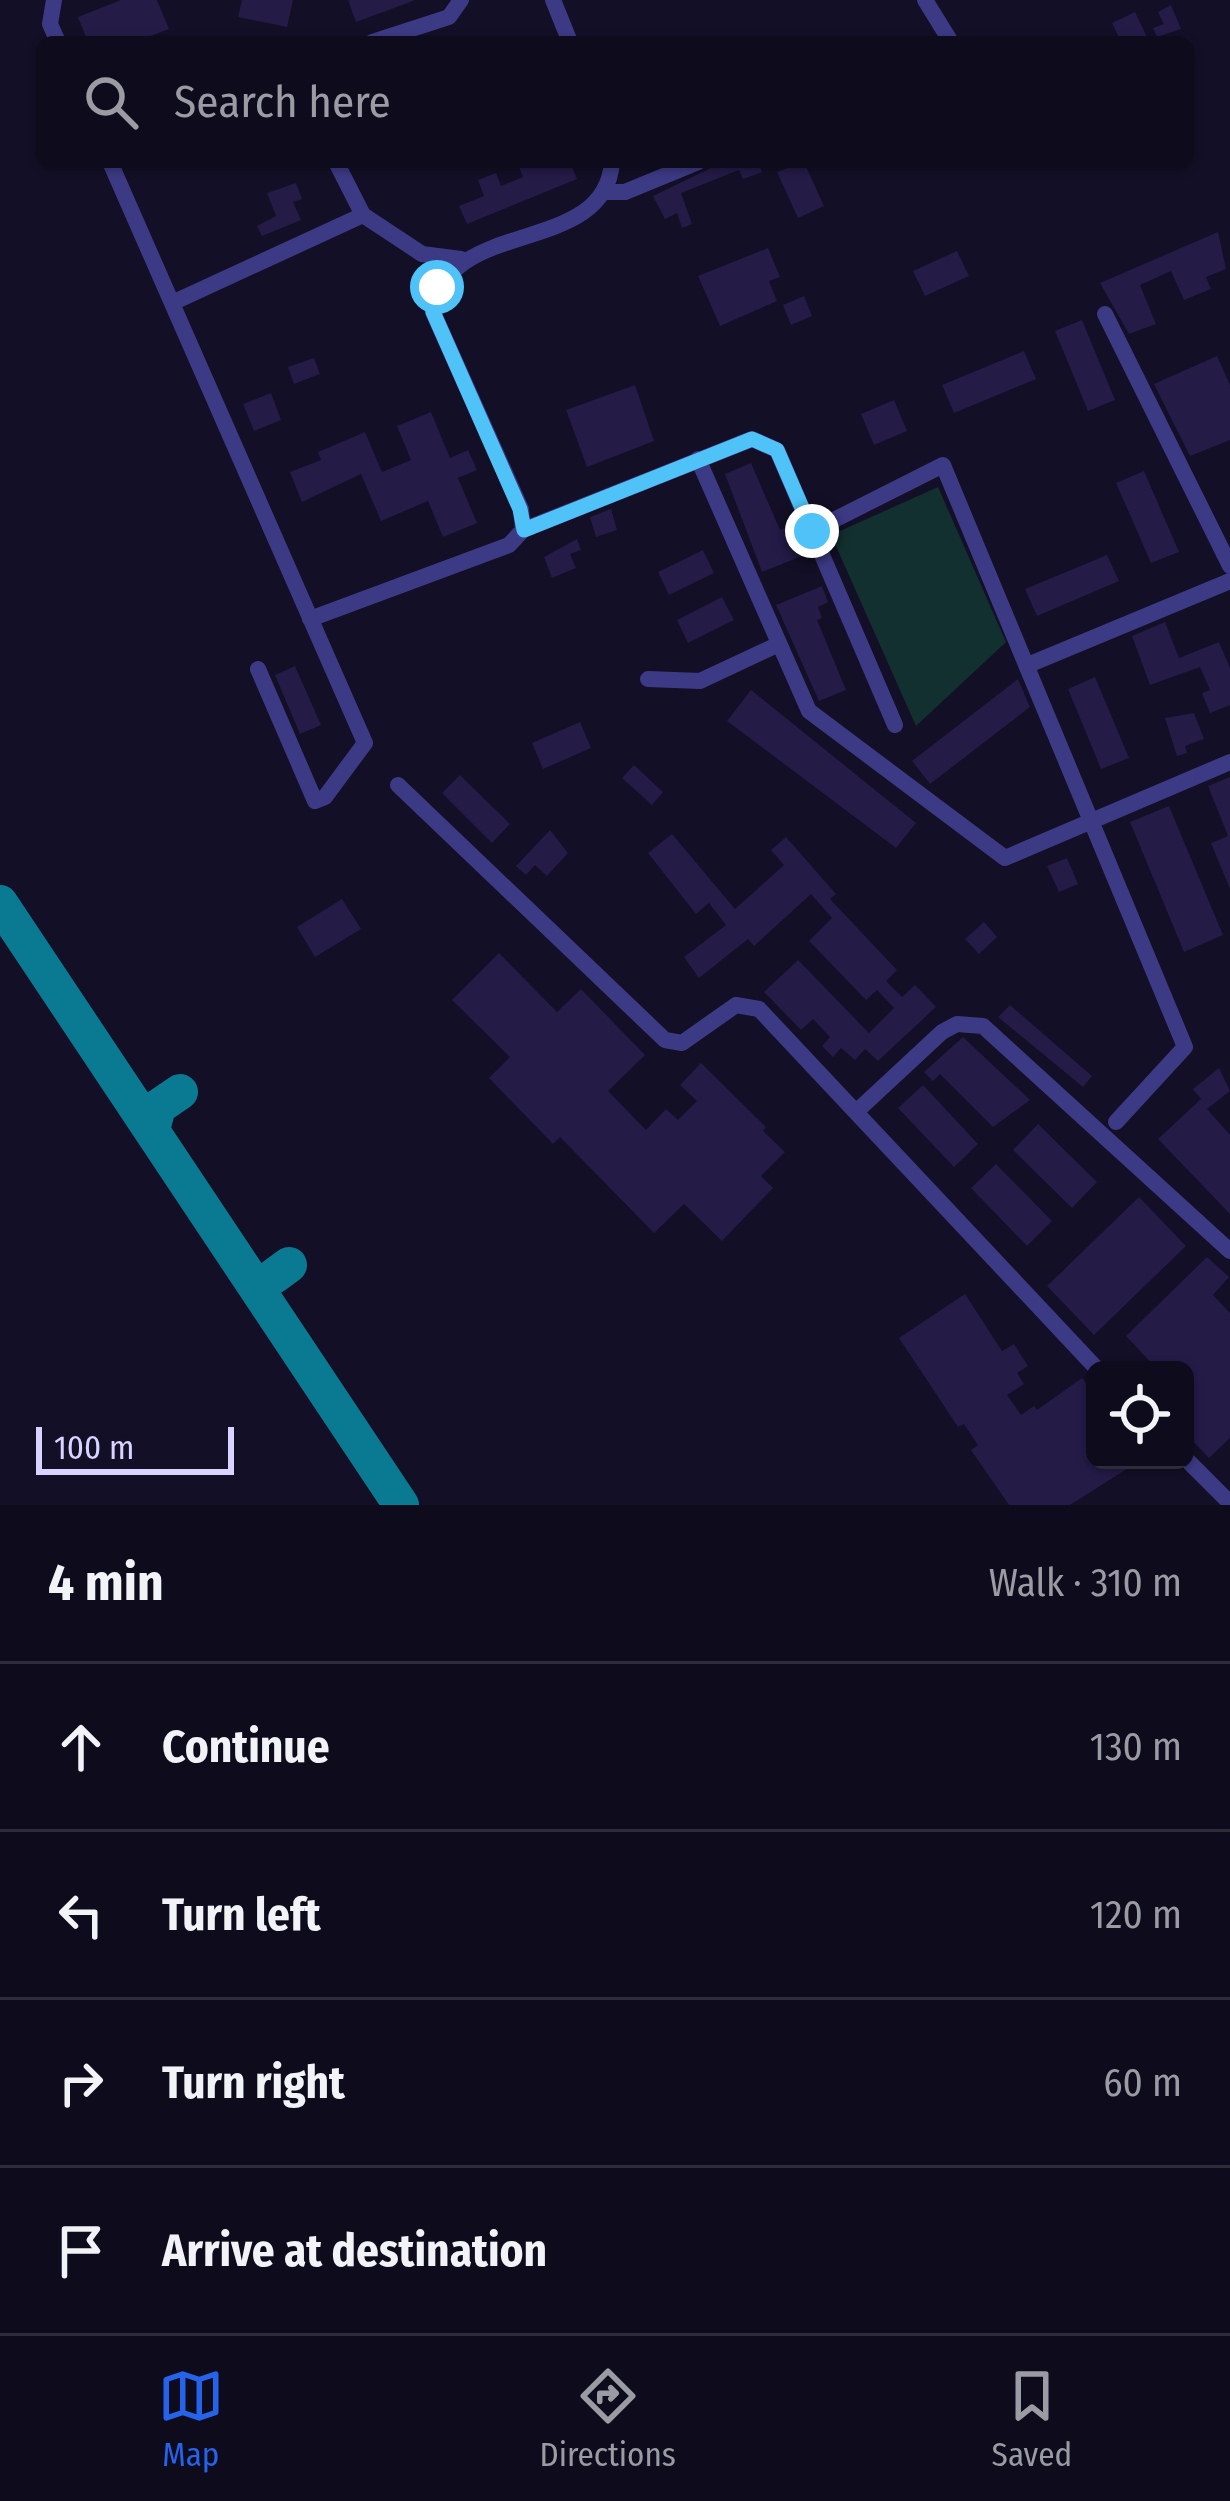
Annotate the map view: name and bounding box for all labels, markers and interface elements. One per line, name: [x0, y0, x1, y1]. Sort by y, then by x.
search box: [36, 36, 1194, 168]
icon: search: [78, 69, 144, 135]
text: Search here: [174, 75, 391, 129]
route start: [410, 260, 464, 314]
route end: [785, 504, 839, 558]
map controls: [1086, 1361, 1194, 1469]
button: locate: [1086, 1361, 1194, 1469]
scale bar: [36, 1421, 234, 1474]
text: 100 m: [54, 1428, 134, 1468]
text: 4 min: [48, 1552, 164, 1614]
text: Walk · 310 m: [989, 1560, 1182, 1606]
icon: ahead: [48, 1714, 114, 1780]
text: Continue: [162, 1720, 330, 1774]
text: 130 m: [1090, 1724, 1182, 1770]
icon: left: [48, 1882, 114, 1948]
text: Turn left: [162, 1888, 321, 1942]
text: 120 m: [1090, 1892, 1182, 1938]
icon: right: [48, 2050, 114, 2116]
text: Turn right: [162, 2056, 345, 2110]
text: 60 m: [1103, 2060, 1182, 2106]
icon: arrive: [48, 2218, 114, 2284]
text: Arrive at destination: [162, 2224, 547, 2278]
tab: Map: [158, 2363, 224, 2475]
tab: Directions: [539, 2363, 676, 2475]
tab: Saved: [992, 2363, 1072, 2475]

